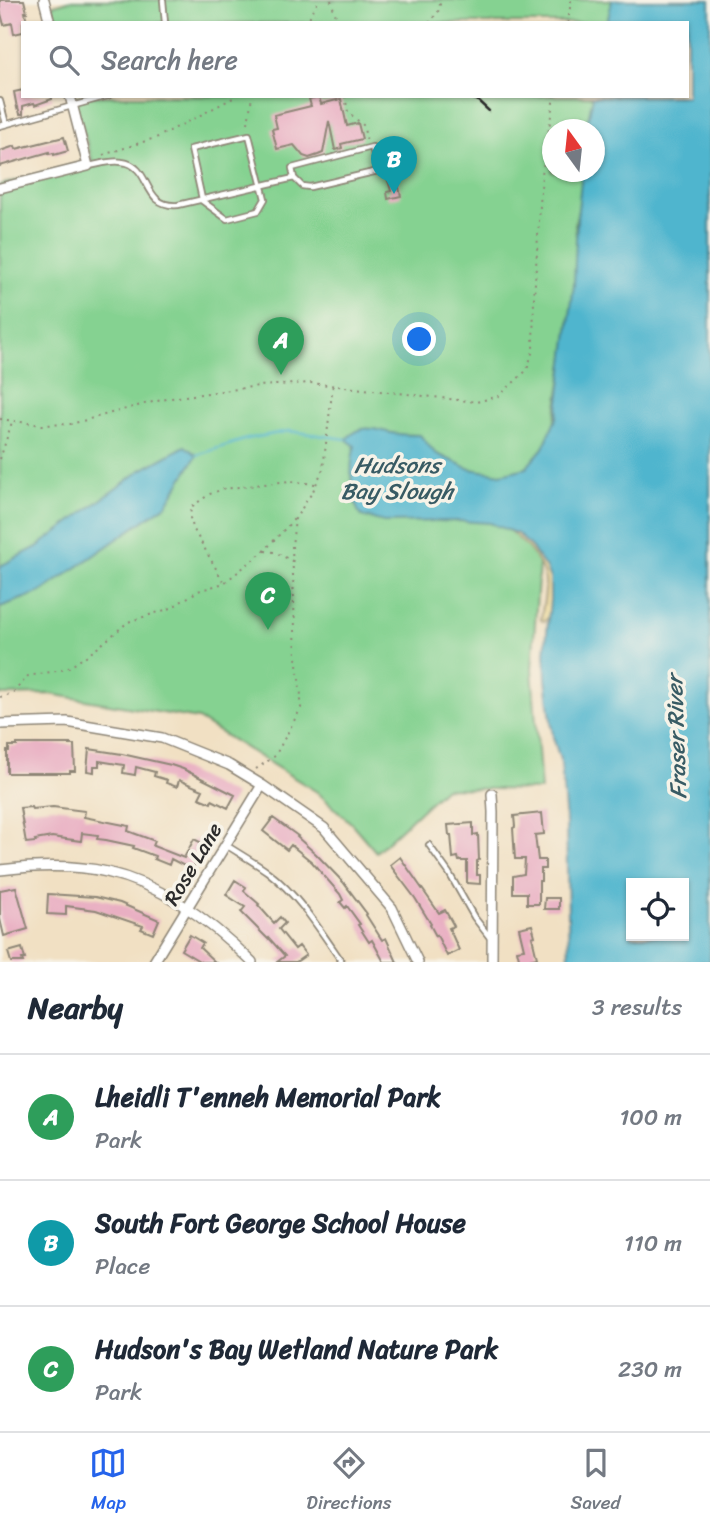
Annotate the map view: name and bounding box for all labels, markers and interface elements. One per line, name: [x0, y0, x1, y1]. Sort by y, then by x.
search box: [21, 21, 689, 98]
text: Search here: [101, 37, 238, 83]
icon: search: [45, 41, 83, 79]
north arrow: [542, 119, 605, 182]
pin: B: [371, 136, 417, 194]
pin: A: [258, 317, 304, 375]
your location: [402, 322, 436, 356]
water label: Hudsons Bay Slough: [341, 445, 455, 512]
pin: C: [245, 572, 291, 630]
water label: Fraser River: [654, 670, 699, 799]
street label: Rose Lane: [153, 815, 233, 913]
map controls: [626, 878, 689, 941]
button: locate: [626, 878, 689, 941]
text: Nearby: [28, 981, 123, 1035]
text: 3 results: [592, 987, 682, 1028]
text: Lheidli T'enneh Memorial Park: [95, 1074, 441, 1120]
text: A: [43, 1097, 59, 1138]
text: 100 m: [619, 1097, 682, 1138]
text: Park: [95, 1120, 142, 1161]
text: South Fort George School House: [95, 1200, 466, 1246]
text: B: [44, 1223, 58, 1264]
text: 110 m: [624, 1223, 682, 1264]
text: Place: [95, 1246, 150, 1287]
text: Hudson's Bay Wetland Nature Park: [95, 1326, 498, 1372]
text: C: [44, 1349, 58, 1390]
text: 230 m: [618, 1349, 682, 1390]
text: Park: [95, 1372, 142, 1413]
tab: Map: [89, 1444, 127, 1519]
tab: Directions: [306, 1444, 392, 1519]
tab: Saved: [570, 1444, 621, 1519]

